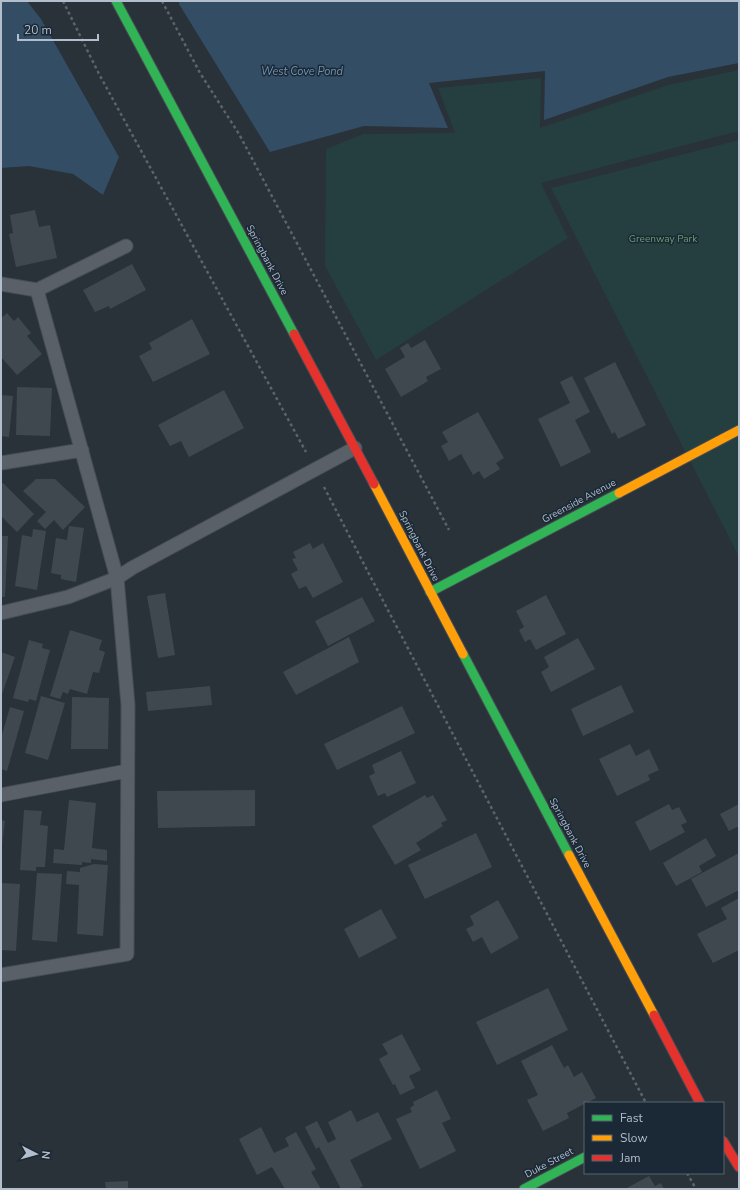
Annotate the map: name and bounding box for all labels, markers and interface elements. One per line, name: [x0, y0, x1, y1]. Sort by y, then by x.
scale bar: [18, 16, 98, 42]
text: 20 m: [24, 22, 52, 38]
water label: West Cove Pond: [261, 64, 344, 79]
street label: Springbank Drive: [243, 222, 291, 298]
park label: Greenway Park: [629, 232, 698, 246]
street label: Greenside Avenue: [540, 476, 618, 526]
street label: Springbank Drive: [395, 508, 443, 584]
street label: Springbank Drive: [546, 795, 594, 871]
legend: [584, 1102, 724, 1174]
text: Fast: [620, 1110, 643, 1126]
text: Slow: [620, 1130, 648, 1146]
north arrow: [16, 1134, 56, 1174]
street label: Duke Street: [522, 1144, 576, 1182]
text: N: [38, 1150, 53, 1160]
text: Jam: [619, 1150, 641, 1166]

